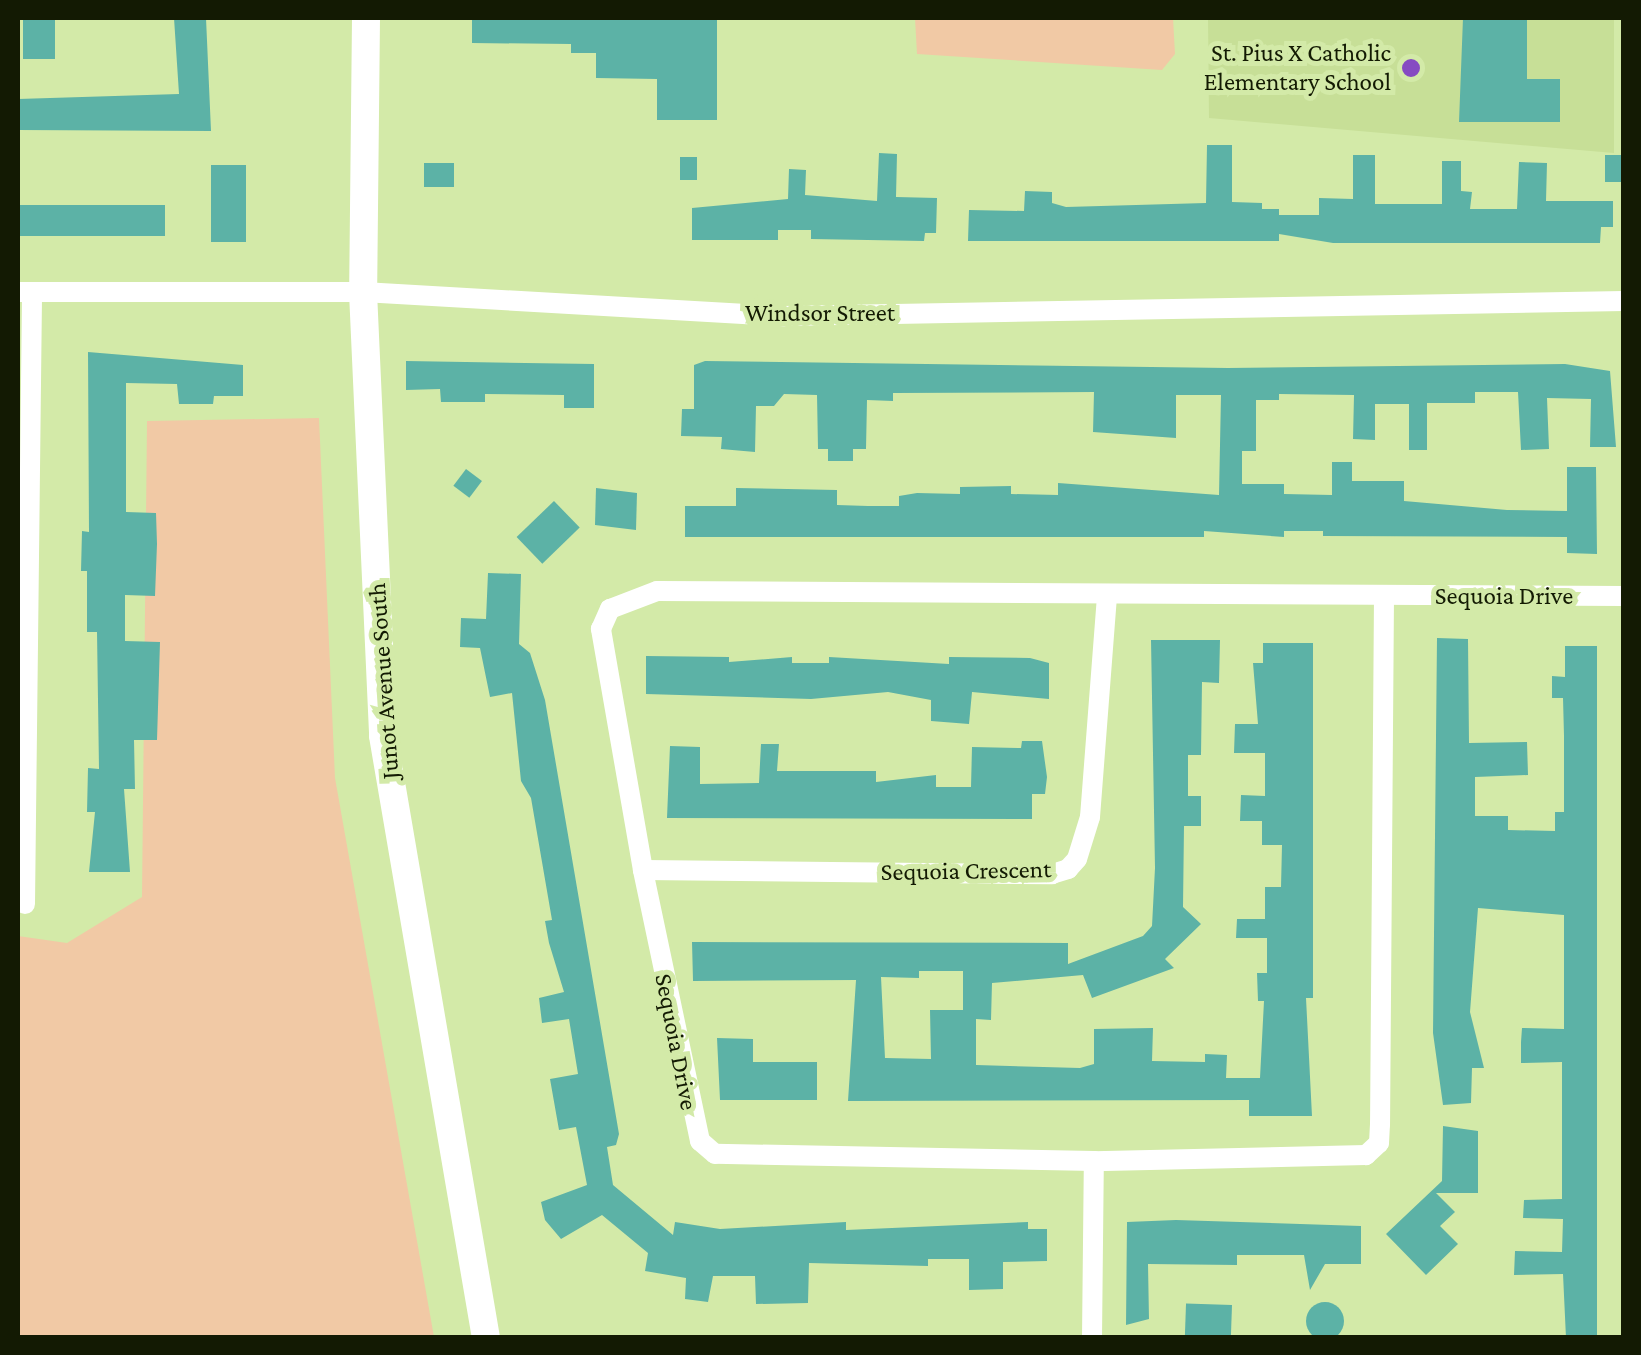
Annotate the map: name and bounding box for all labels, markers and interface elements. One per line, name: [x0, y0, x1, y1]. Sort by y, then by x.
place label: St. Pius X Catholic Elementary School: [1204, 39, 1391, 98]
marker: St. Pius X Catholic Elementary School: [1400, 57, 1422, 79]
street label: Windsor Street: [745, 298, 895, 328]
street label: Sequoia Drive: [1435, 581, 1573, 611]
street label: Junot Avenue South: [362, 582, 406, 780]
street label: Sequoia Crescent: [880, 855, 1052, 887]
street label: Sequoia Drive: [648, 971, 704, 1113]

